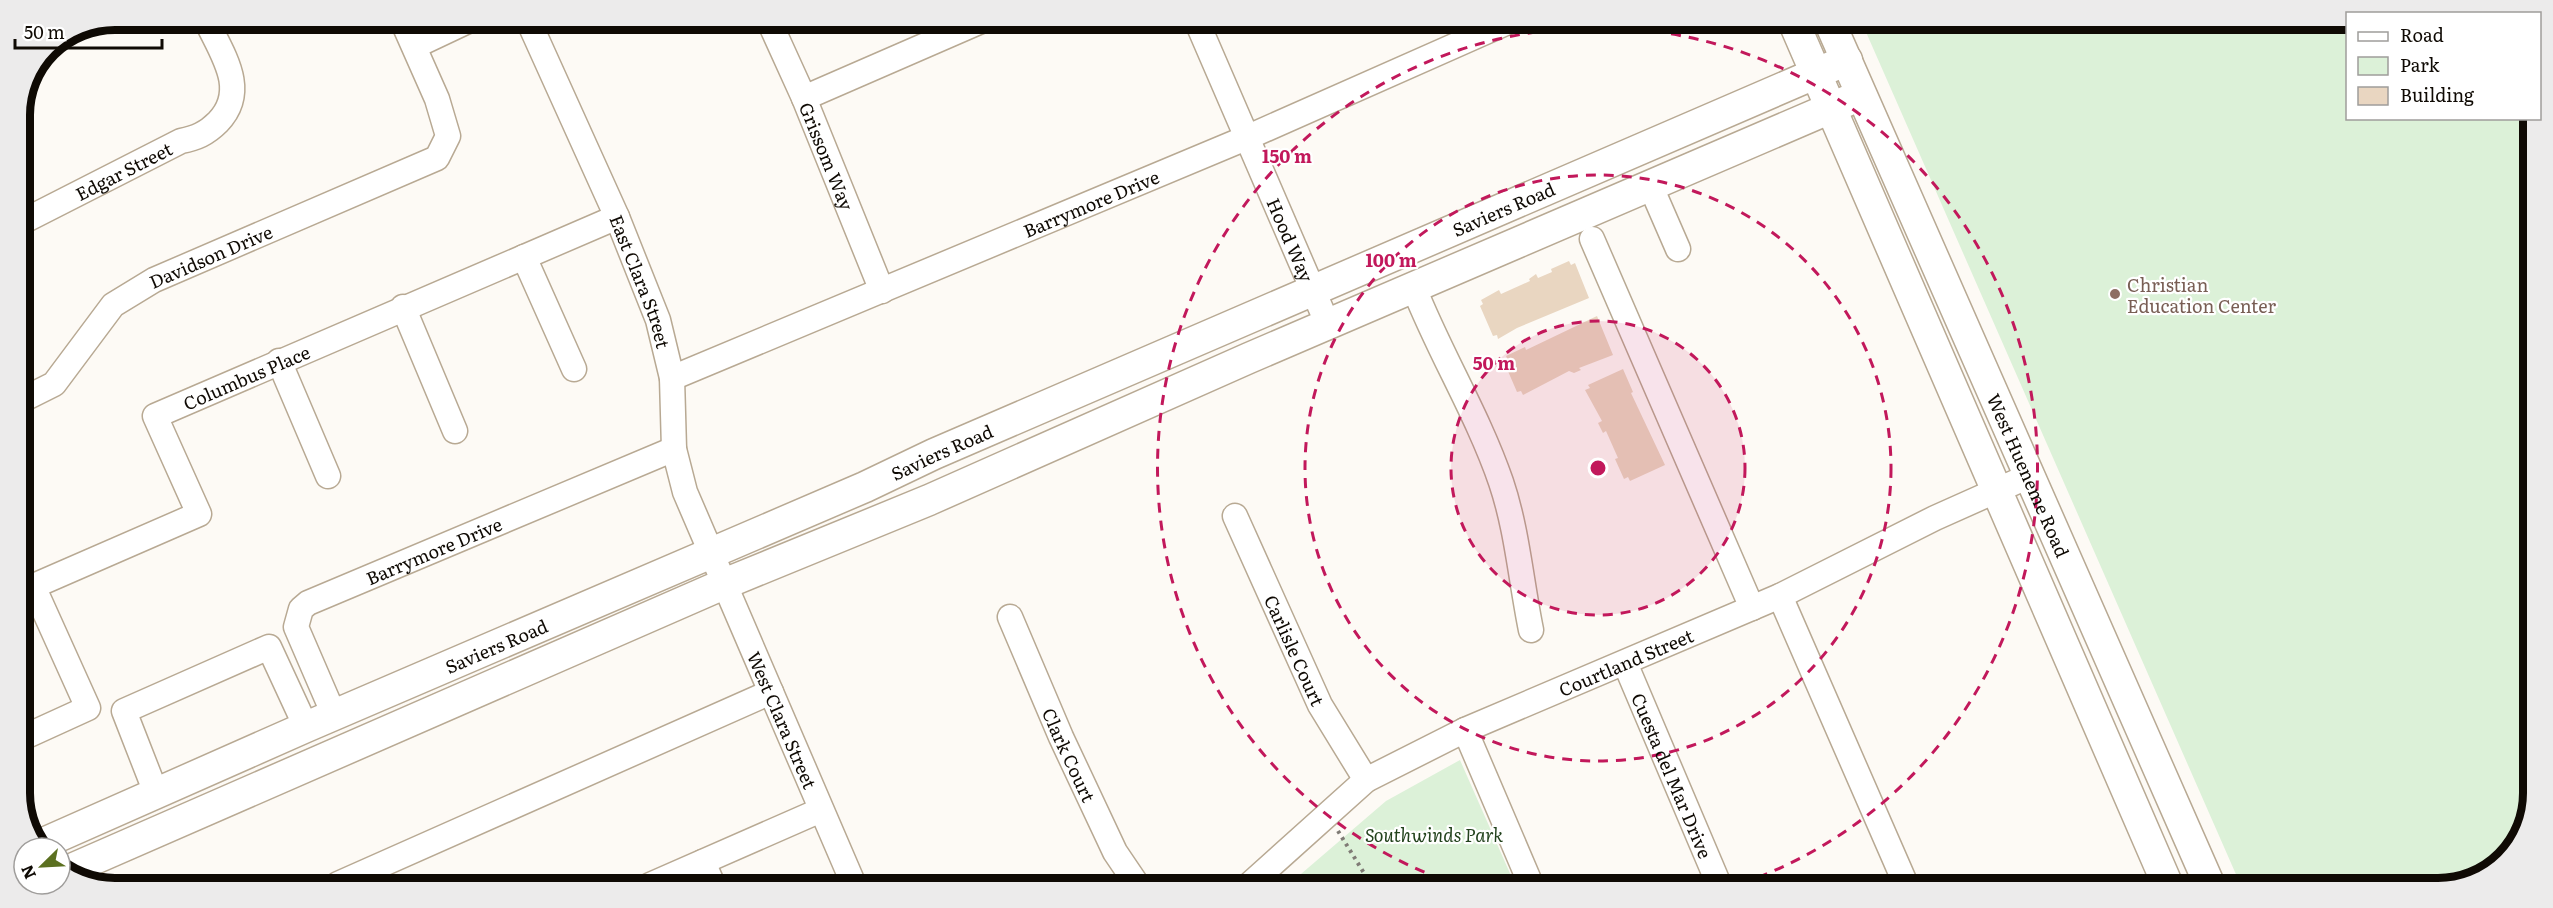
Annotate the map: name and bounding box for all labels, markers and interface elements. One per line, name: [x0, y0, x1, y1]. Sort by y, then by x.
scale bar: [15, 12, 162, 50]
legend: [2346, 12, 2541, 120]
text: 50 m: [24, 18, 65, 45]
text: Road: [2400, 21, 2444, 48]
text: Park: [2400, 51, 2441, 78]
text: Building: [2400, 81, 2475, 108]
street label: Grissom Way: [793, 98, 862, 214]
street label: Edgar Street: [70, 134, 177, 206]
text: 150 m: [1262, 142, 1312, 169]
street label: Barrymore Drive: [1019, 162, 1163, 243]
street label: Saviers Road: [1448, 174, 1559, 242]
street label: Hood Way: [1261, 193, 1321, 286]
street label: East Clara Street: [604, 210, 678, 352]
street label: Davidson Drive: [144, 217, 276, 294]
text: 100 m: [1365, 246, 1417, 273]
place label: Christian Education Center: [2127, 271, 2276, 319]
marker: Christian Education Center: [2108, 287, 2122, 301]
street label: Columbus Place: [179, 337, 314, 416]
text: 50 m: [1473, 349, 1515, 376]
street label: West Hueneme Road: [1981, 389, 2077, 561]
street label: Saviers Road: [886, 417, 997, 486]
centre of rings: [1588, 458, 1608, 478]
street label: Barrymore Drive: [361, 510, 506, 591]
street label: Carlisle Court: [1259, 590, 1332, 711]
street label: Saviers Road: [440, 611, 552, 679]
street label: Courtland Street: [1554, 621, 1698, 702]
street label: West Clara Street: [741, 647, 825, 793]
street label: Cuesta del Mar Drive: [1626, 688, 1720, 862]
street label: Clark Court: [1036, 703, 1103, 807]
park label: Southwinds Park: [1365, 821, 1503, 848]
north arrow: [12, 836, 72, 896]
text: N: [14, 861, 41, 884]

